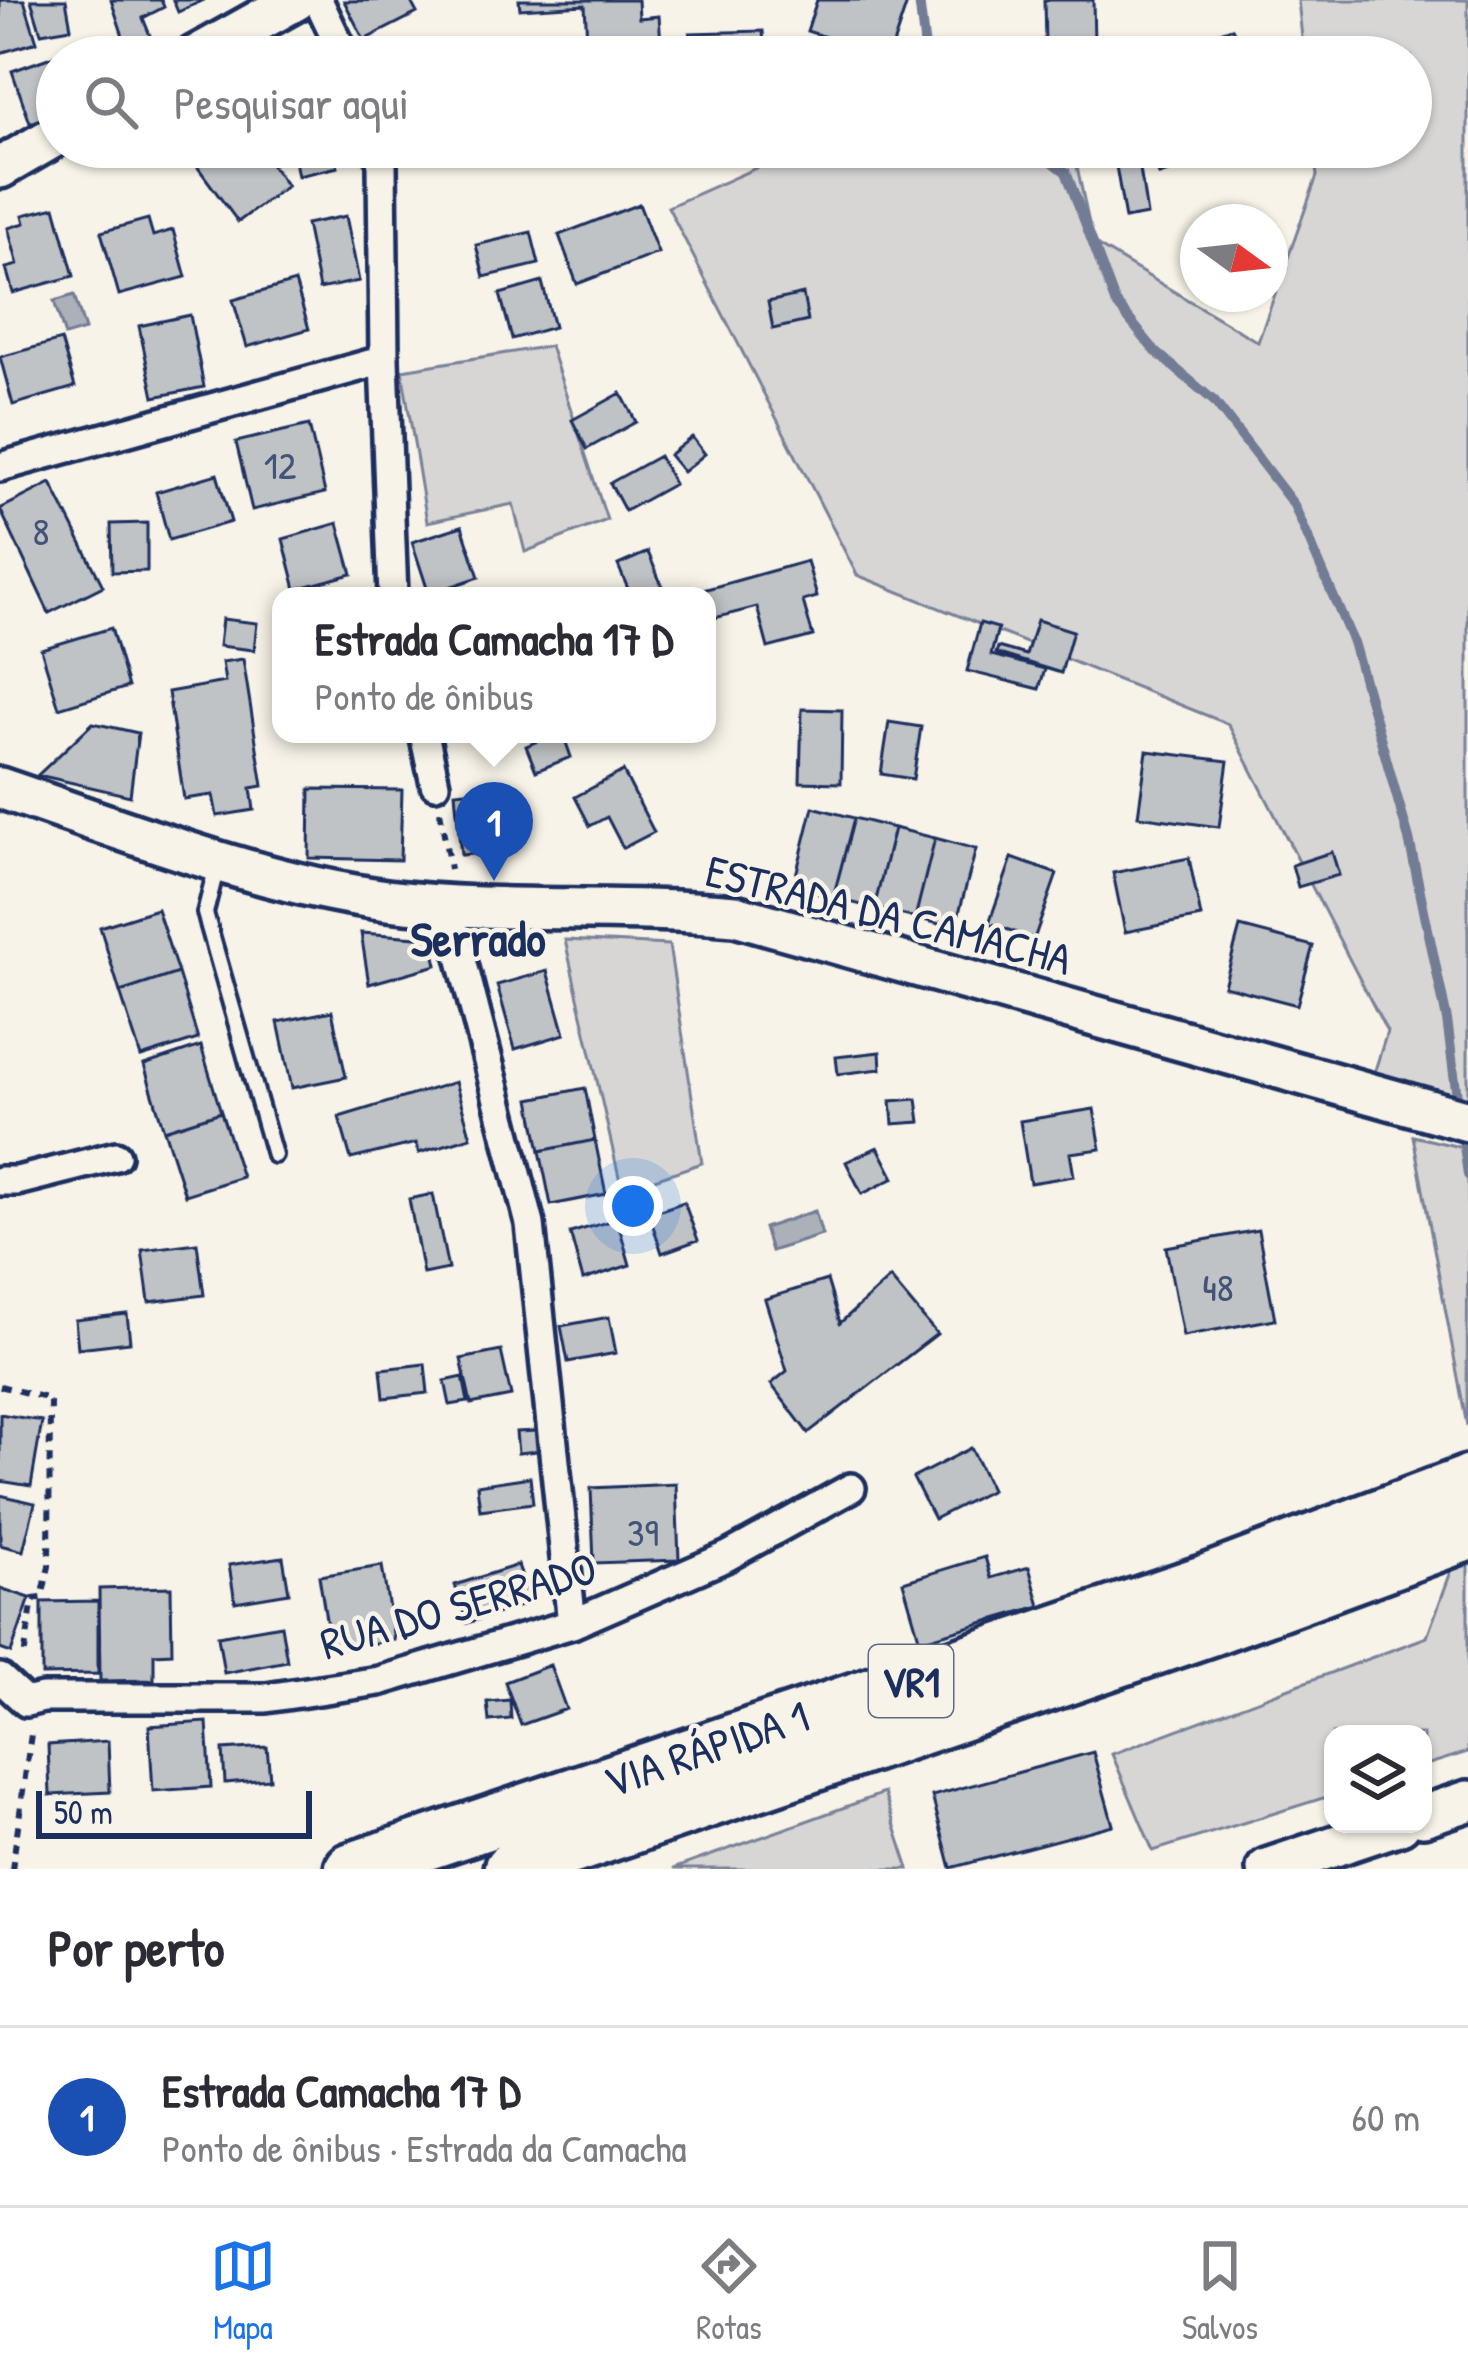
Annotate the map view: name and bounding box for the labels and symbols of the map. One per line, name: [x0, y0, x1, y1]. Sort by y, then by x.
north arrow: [1180, 204, 1288, 312]
house number: 12: [264, 438, 296, 491]
house number: 8: [33, 504, 49, 557]
pin: 1: [455, 782, 533, 881]
street label: ESTRADA DA CAMACHA: [700, 839, 1078, 989]
district label: Serrado: [411, 906, 545, 971]
your location: [603, 1176, 663, 1236]
house number: 48: [1202, 1260, 1234, 1313]
house number: 39: [627, 1505, 659, 1558]
street label: RUA DO SERRADO: [313, 1537, 603, 1673]
road number: VR1: [869, 1645, 953, 1717]
street label: VIA RÁPIDA 1: [595, 1685, 817, 1811]
scale bar: [36, 1785, 312, 1838]

